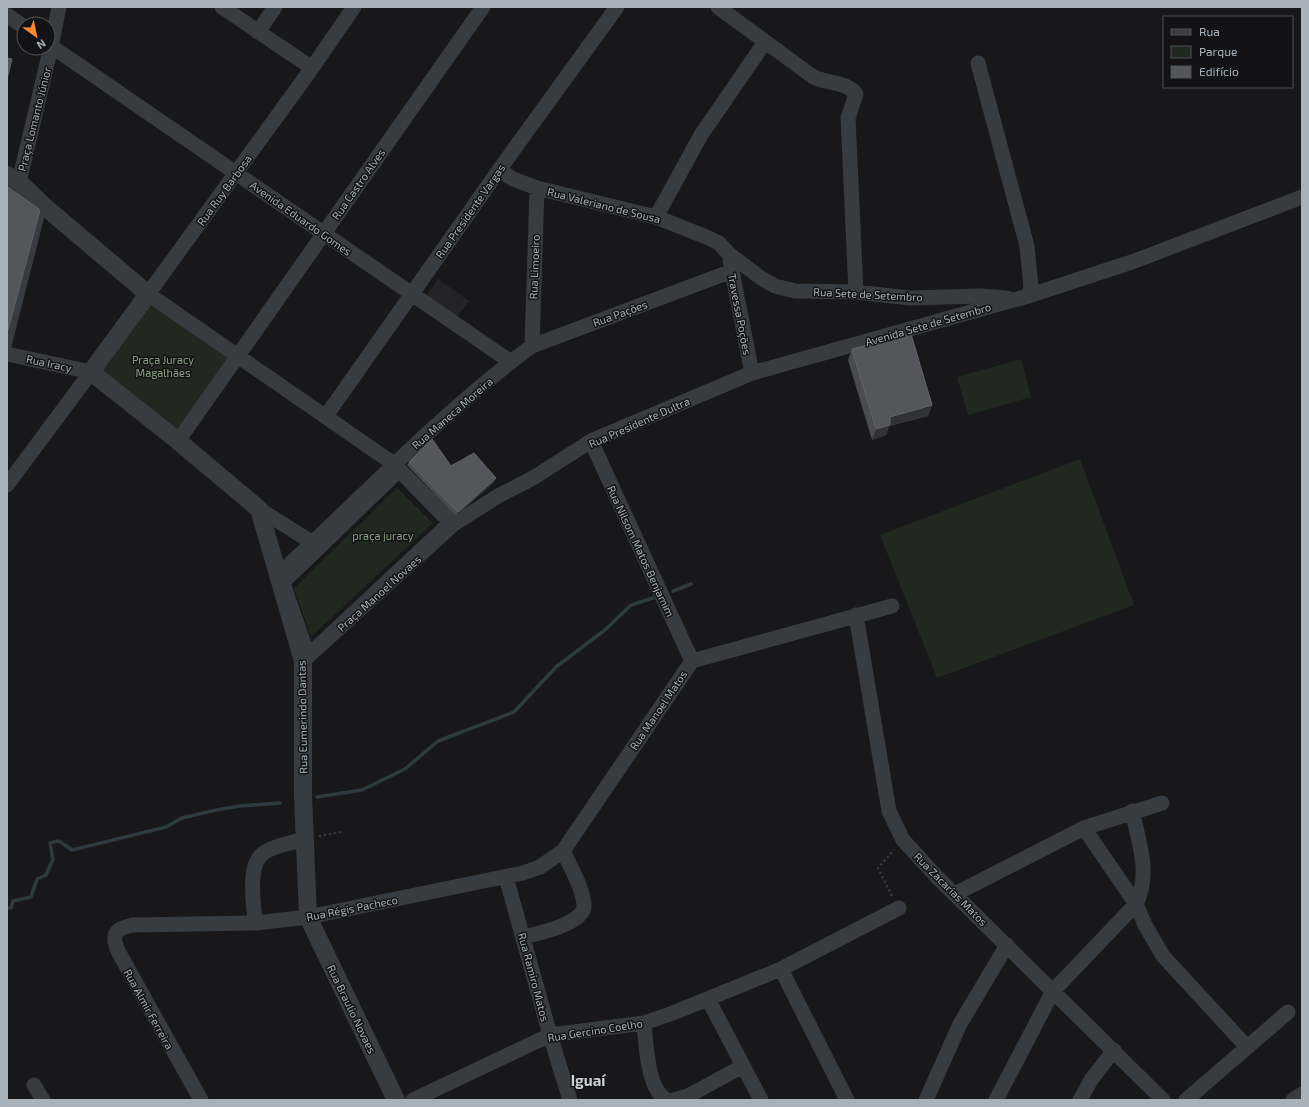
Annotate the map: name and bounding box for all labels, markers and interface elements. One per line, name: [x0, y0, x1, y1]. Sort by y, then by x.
north arrow: [16, 16, 56, 56]
legend: [1163, 16, 1293, 88]
text: Rua: [1199, 24, 1220, 38]
text: N: [35, 37, 49, 52]
text: Parque: [1199, 44, 1237, 58]
text: Edifício: [1199, 64, 1239, 78]
street label: Praça Lomanto Júnior: [15, 65, 54, 173]
street label: Rua Castro Alves: [329, 146, 387, 222]
street label: Rua Ruy Barbosa: [194, 152, 254, 228]
street label: Rua Presidente Vargas: [433, 161, 508, 261]
street label: Avenida Eduardo Gomes: [248, 178, 354, 258]
street label: Rua Valeriano de Sousa: [546, 185, 662, 225]
street label: Rua Limoeiro: [526, 234, 542, 300]
street label: Travessa Poções: [725, 272, 754, 356]
street label: Rua Sete de Setembro: [813, 285, 923, 303]
street label: Rua Pações: [591, 297, 650, 330]
street label: Avenida Sete de Setembro: [864, 300, 992, 348]
street label: Rua Iracy: [25, 352, 73, 374]
park label: Praça Juracy Magalhães: [132, 353, 194, 379]
street label: Rua Maneca Moreira: [409, 374, 495, 452]
street label: Rua Presidente Dultra: [587, 394, 691, 450]
street label: Rua Nilsom Matos Benjamim: [604, 483, 677, 619]
park label: praça juracy: [352, 529, 414, 543]
street label: Praça Manoel Novaes: [335, 552, 424, 635]
street label: Rua Eumerindo Dantas: [295, 660, 309, 774]
street label: Rua Manoel Matos: [627, 667, 690, 752]
street label: Rua Zacarias Matos: [912, 850, 991, 929]
street label: Rua Régis Pacheco: [305, 893, 399, 923]
street label: Rua Ramiro Matos: [516, 931, 552, 1023]
street label: Rua Braulio Novaes: [325, 963, 379, 1056]
street label: Rua Almir Ferreira: [122, 967, 176, 1051]
street label: Rua Gercino Coelho: [546, 1016, 644, 1044]
district label: Iguaí: [571, 1071, 606, 1089]

